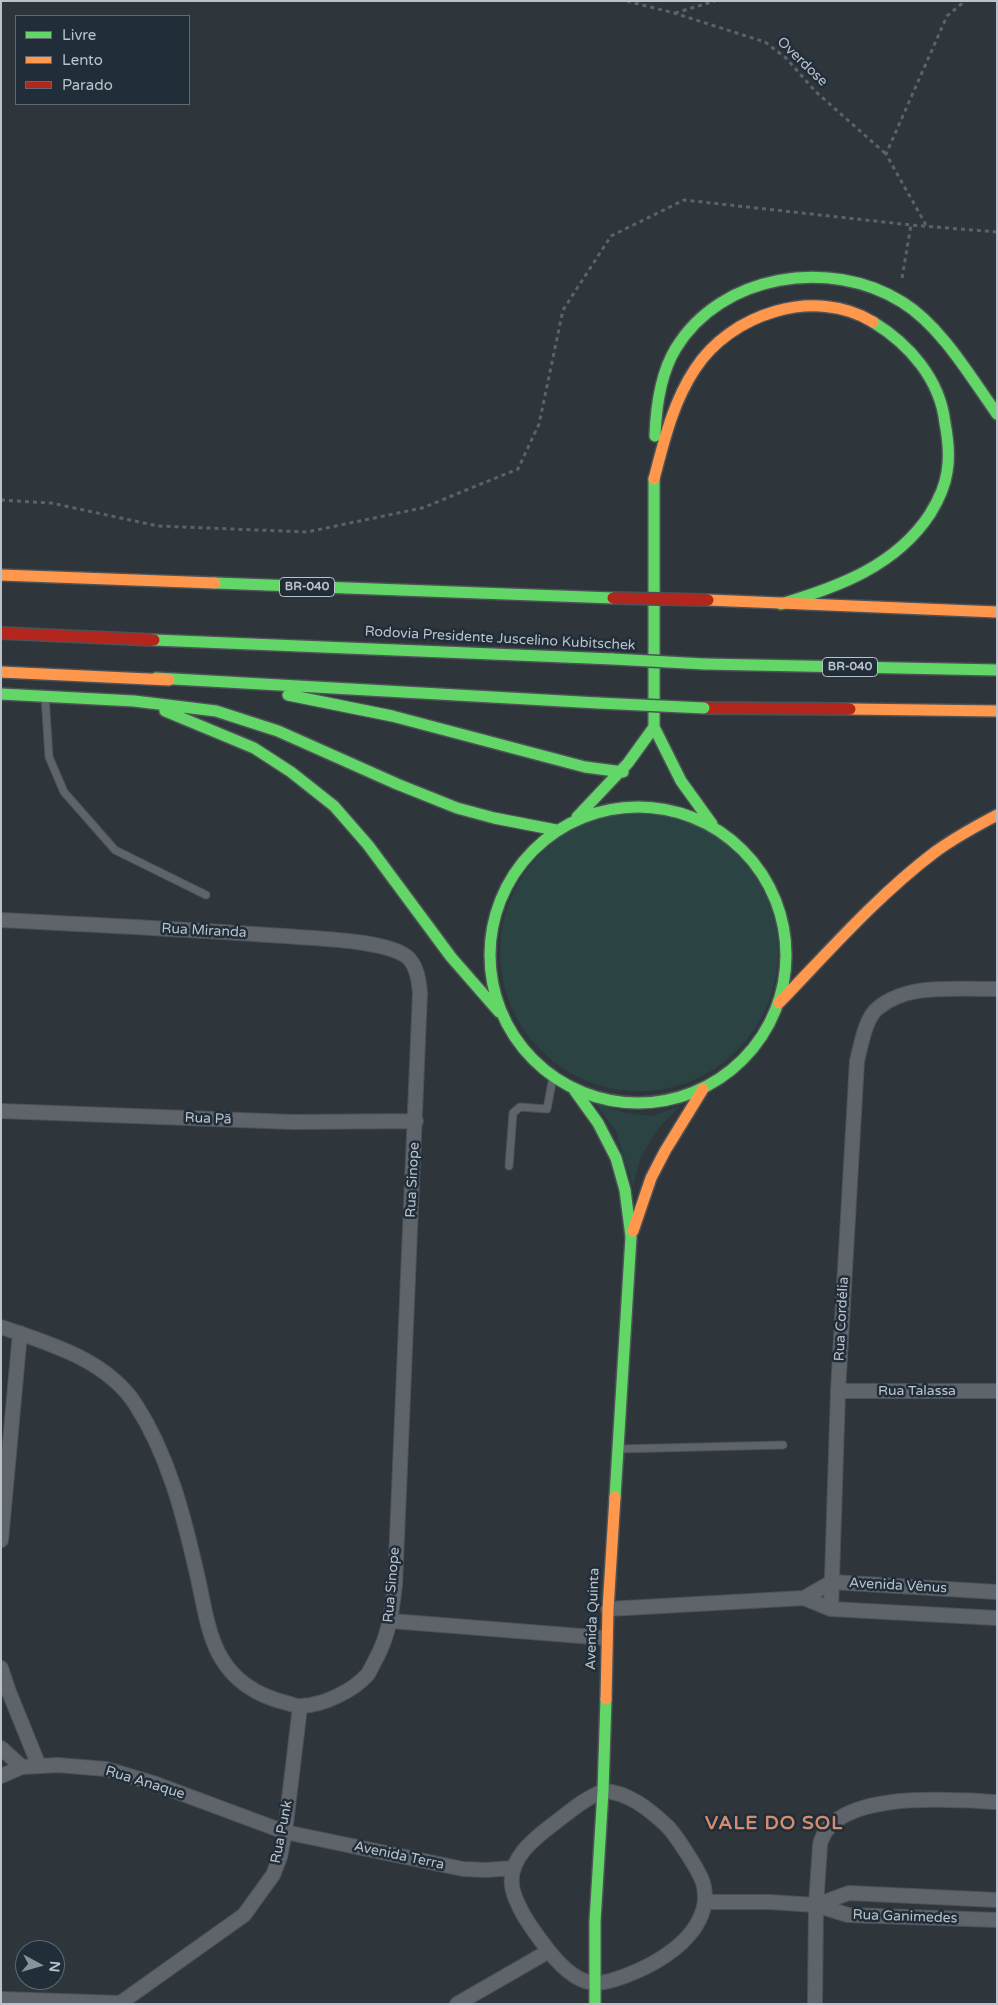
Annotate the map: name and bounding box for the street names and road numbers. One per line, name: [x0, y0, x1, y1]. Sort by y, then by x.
street label: Overdose: [773, 34, 831, 90]
road number: BR-040: [280, 578, 334, 596]
street label: Rodovia Presidente Juscelino Kubitschek: [364, 624, 636, 654]
road number: BR-040: [822, 658, 878, 676]
street label: Rua Miranda: [161, 920, 247, 942]
street label: Rua Pã: [184, 1110, 232, 1128]
street label: Rua Sinope: [403, 1142, 423, 1218]
street label: Rua Cordélia: [831, 1276, 853, 1362]
street label: Rua Talassa: [878, 1383, 956, 1399]
street label: Rua Sinope: [380, 1547, 404, 1623]
street label: Avenida Quinta: [583, 1568, 603, 1670]
street label: Avenida Vênus: [849, 1575, 947, 1597]
street label: Rua Anaque: [103, 1763, 187, 1803]
street label: Rua Punk: [268, 1799, 296, 1865]
street label: Avenida Terra: [352, 1838, 446, 1874]
street label: Rua Ganimedes: [852, 1907, 958, 1927]

